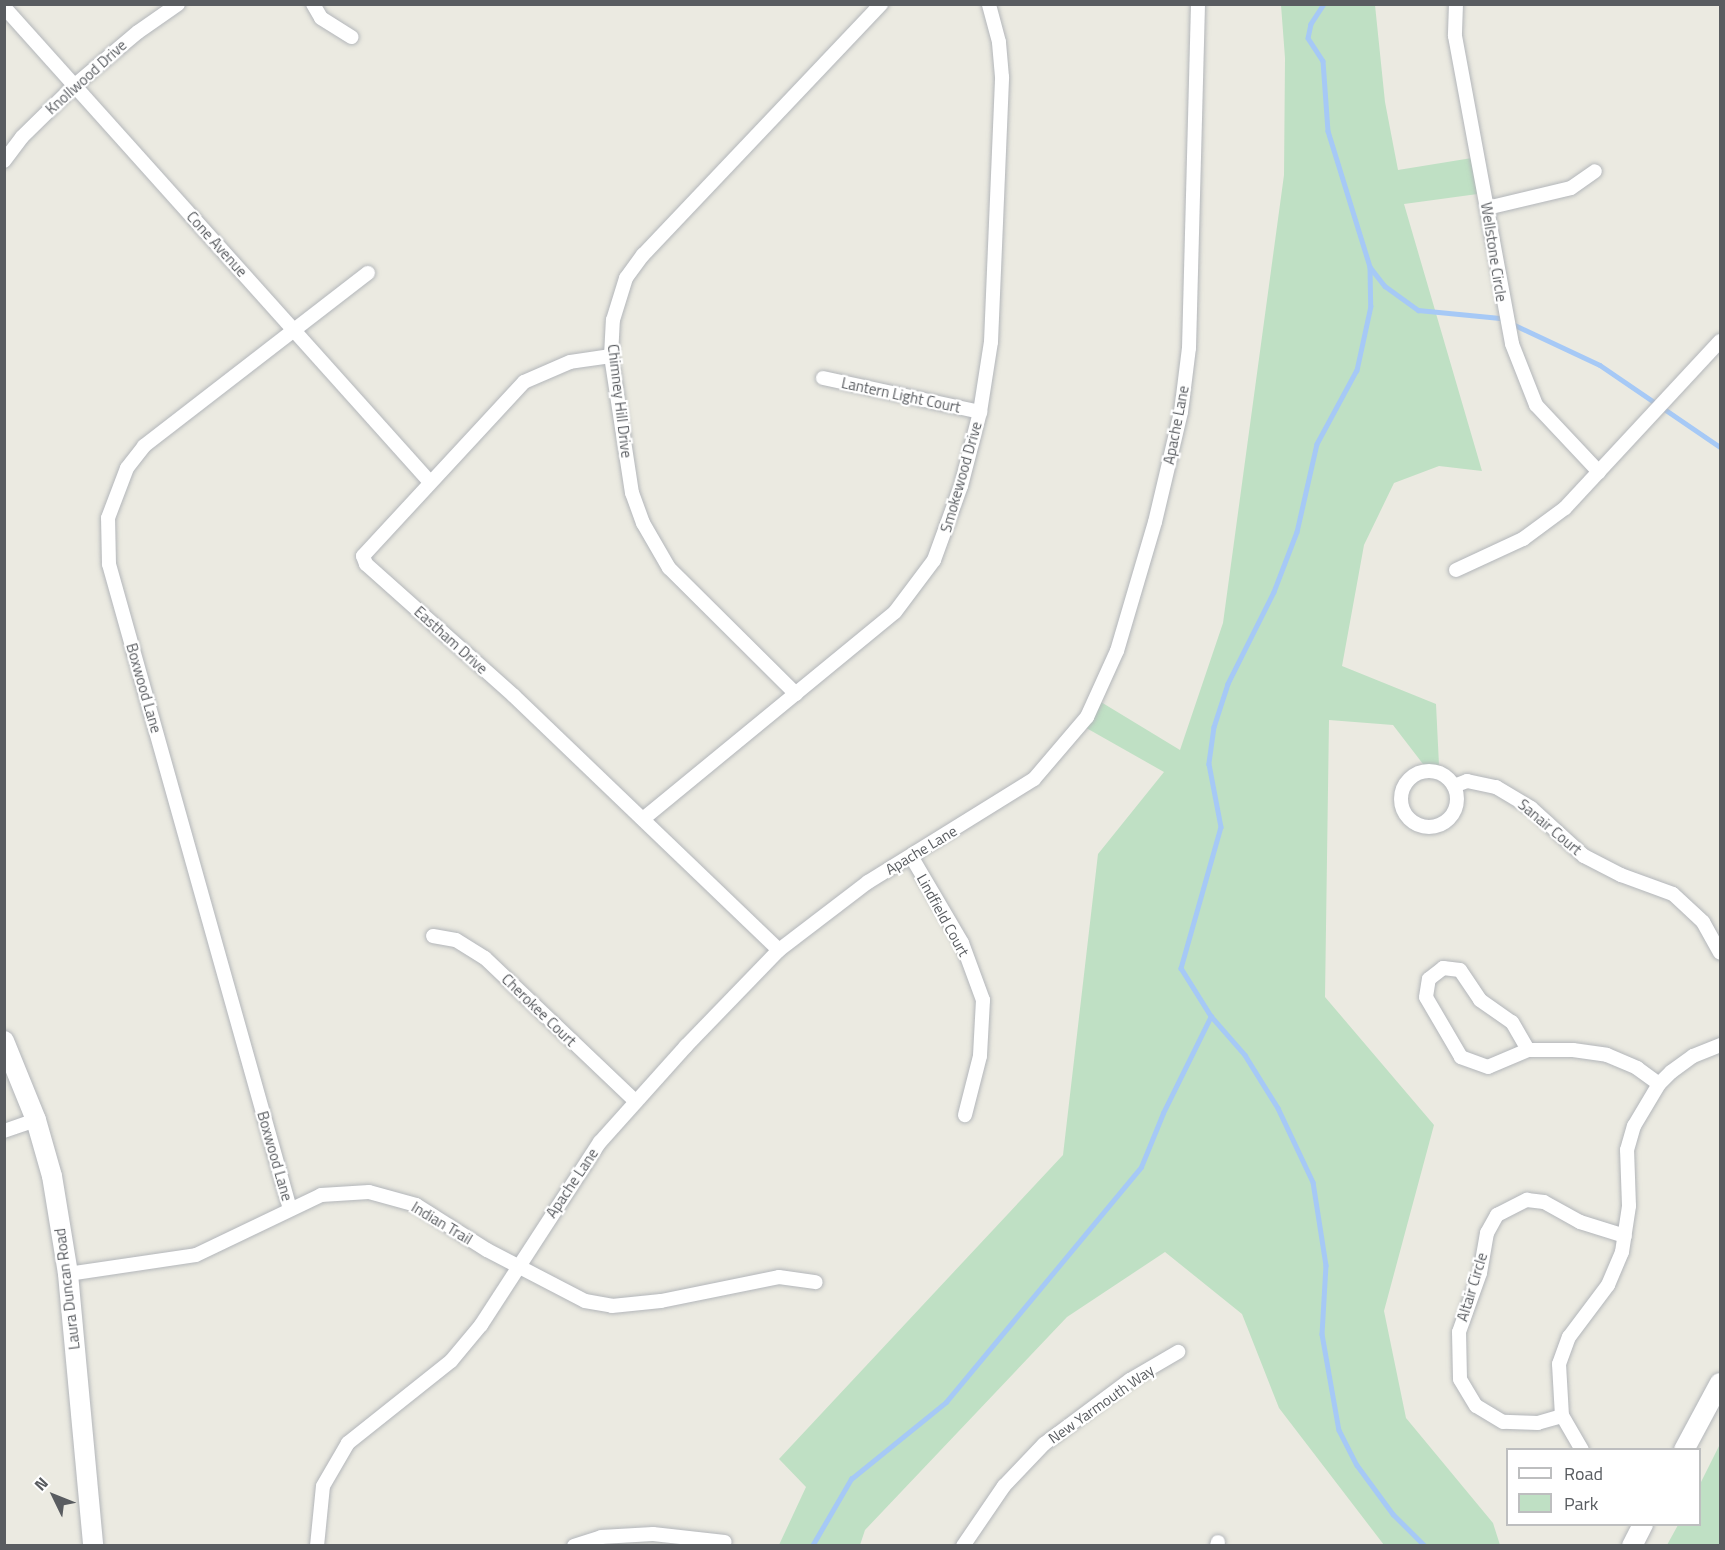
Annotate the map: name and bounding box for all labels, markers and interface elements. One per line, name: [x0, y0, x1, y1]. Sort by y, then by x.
street label: Knollwood Drive: [42, 36, 130, 118]
street label: Wellstone Circle: [1477, 201, 1511, 303]
street label: Cone Avenue: [183, 208, 251, 280]
street label: Chimney Hill Drive: [604, 343, 636, 459]
street label: Lantern Light Court: [840, 374, 962, 416]
street label: Apache Lane: [1160, 384, 1192, 466]
street label: Smokewood Drive: [937, 420, 985, 534]
street label: Eastham Drive: [411, 602, 491, 678]
street label: Boxwood Lane: [123, 641, 165, 735]
street label: Sanair Court: [1515, 795, 1585, 859]
street label: Apache Lane: [882, 822, 960, 878]
street label: Lindfield Court: [913, 871, 973, 959]
street label: Cherokee Court: [498, 970, 580, 1050]
street label: Boxwood Lane: [254, 1109, 296, 1203]
street label: Apache Lane: [542, 1145, 602, 1221]
street label: Indian Trail: [408, 1198, 476, 1248]
street label: Laura Duncan Road: [51, 1227, 83, 1351]
street label: Altair Circle: [1453, 1250, 1491, 1324]
street label: New Yarmouth Way: [1045, 1361, 1157, 1447]
legend: [1506, 1448, 1701, 1526]
text: Road: [1564, 1460, 1603, 1487]
north arrow: [24, 1466, 84, 1526]
text: N: [28, 1471, 53, 1496]
text: Park: [1564, 1490, 1598, 1517]

